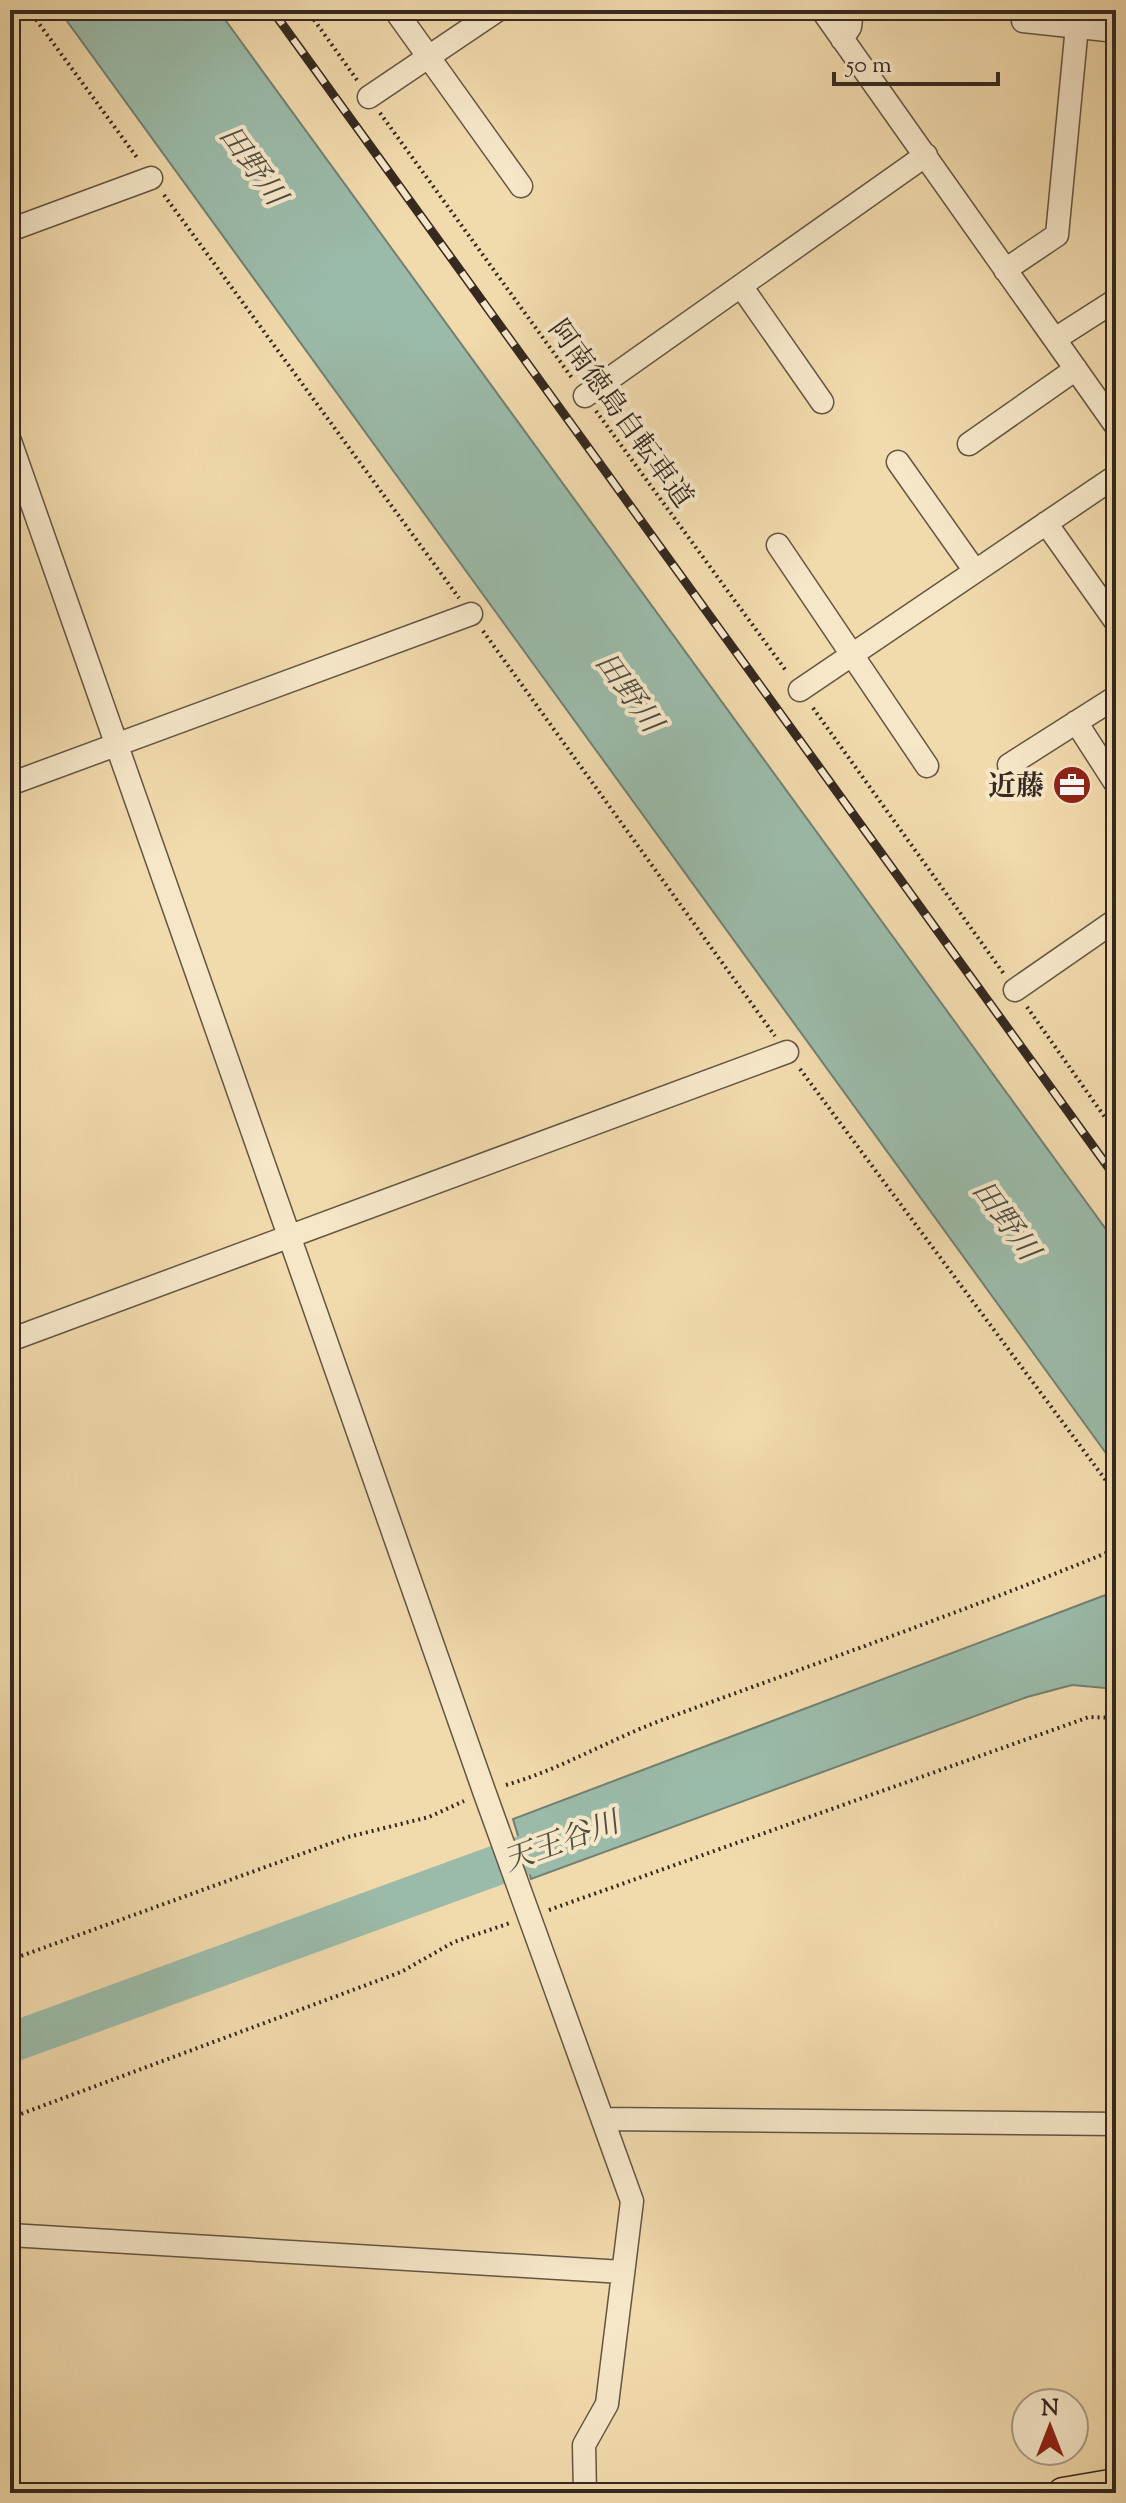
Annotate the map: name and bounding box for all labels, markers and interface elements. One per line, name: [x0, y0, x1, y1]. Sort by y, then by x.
scale bar: [834, 36, 998, 86]
text: 50 m: [844, 49, 892, 83]
water label: 田野川: [207, 117, 297, 218]
street label: 阿南徳島自転車道: [538, 312, 702, 517]
water label: 田野川: [583, 644, 673, 745]
office icon: 近藤: [1051, 764, 1093, 806]
place label: 近藤: [988, 768, 1044, 808]
water label: 田野川: [960, 1172, 1050, 1273]
water label: 天王谷川: [498, 1802, 628, 1884]
north arrow: [1010, 2387, 1090, 2467]
text: N: [1041, 2394, 1059, 2426]

